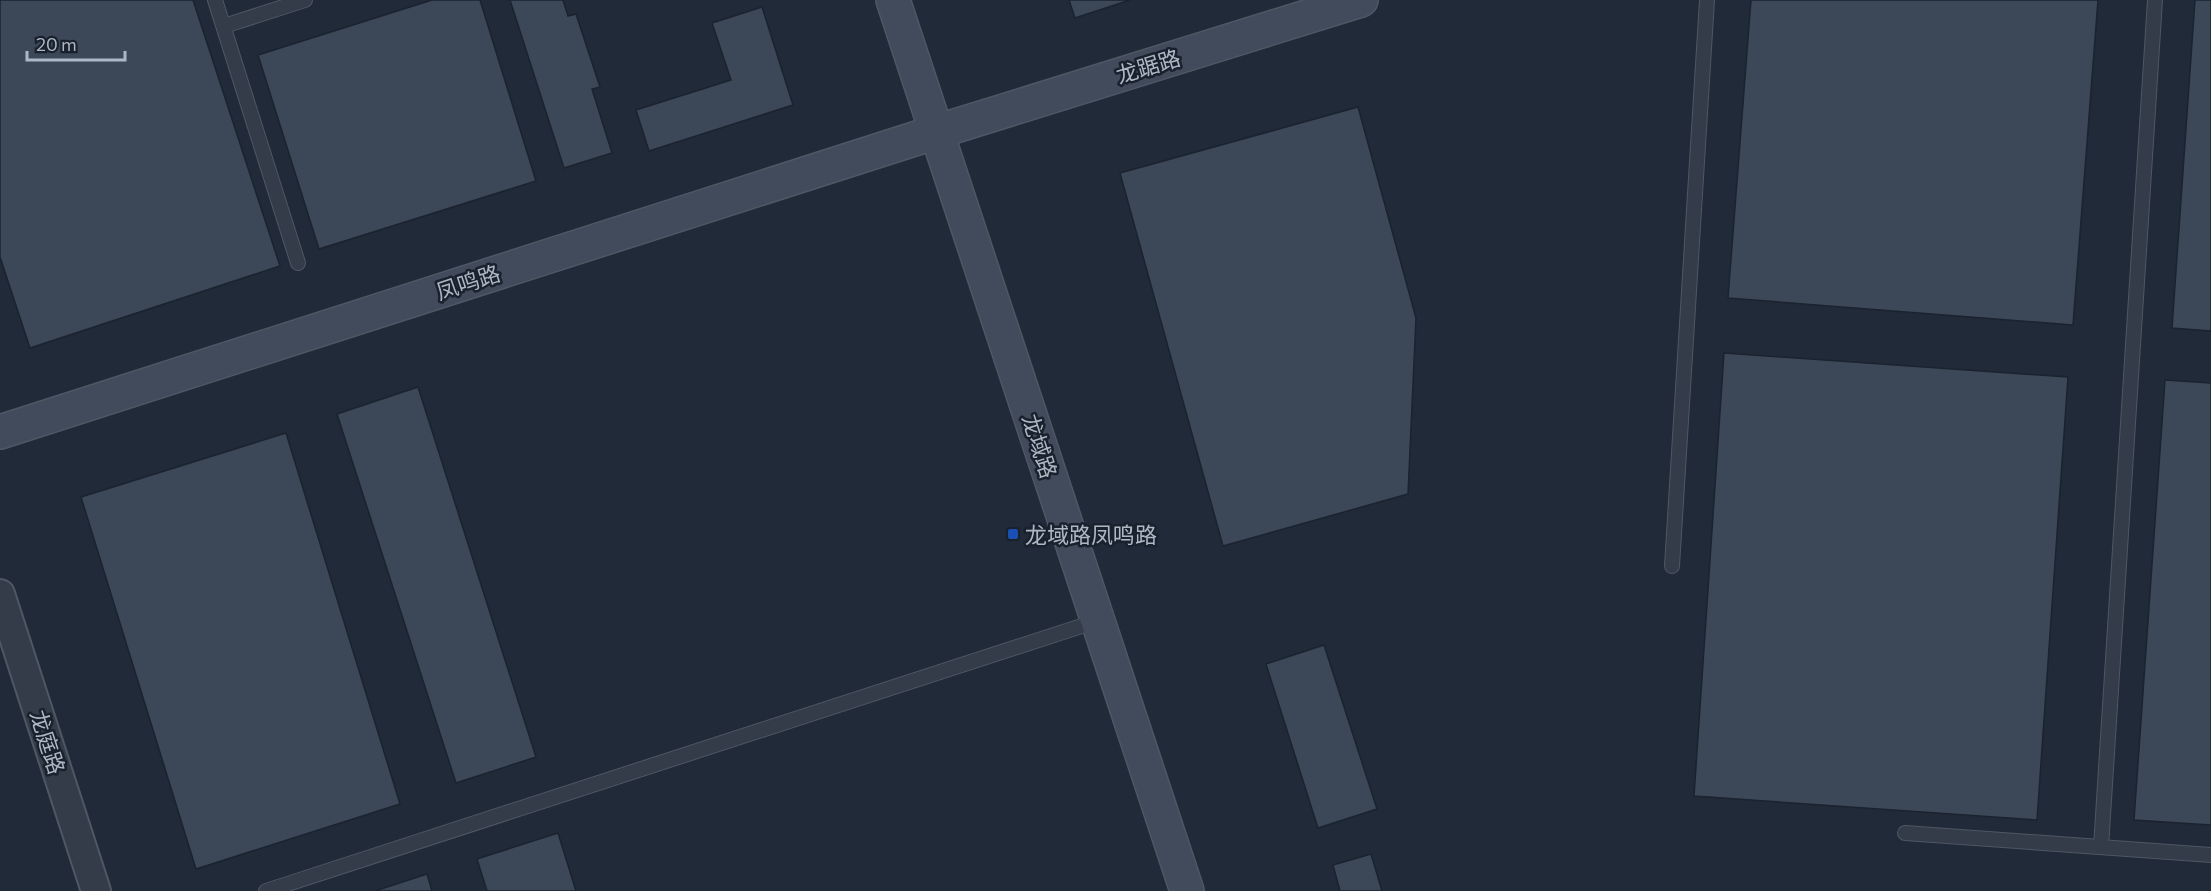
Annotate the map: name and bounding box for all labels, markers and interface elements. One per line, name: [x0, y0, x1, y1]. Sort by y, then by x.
scale bar: [27, 24, 124, 62]
text: 20 m: [36, 33, 77, 55]
street label: 龙踞路: [1112, 43, 1184, 89]
street label: 凤鸣路: [432, 259, 504, 305]
street label: 龙域路: [1017, 410, 1063, 482]
place label: 龙域路凤鸣路: [1025, 521, 1157, 548]
marker: 龙域路凤鸣路: [1006, 527, 1020, 541]
street label: 龙庭路: [25, 706, 71, 778]

